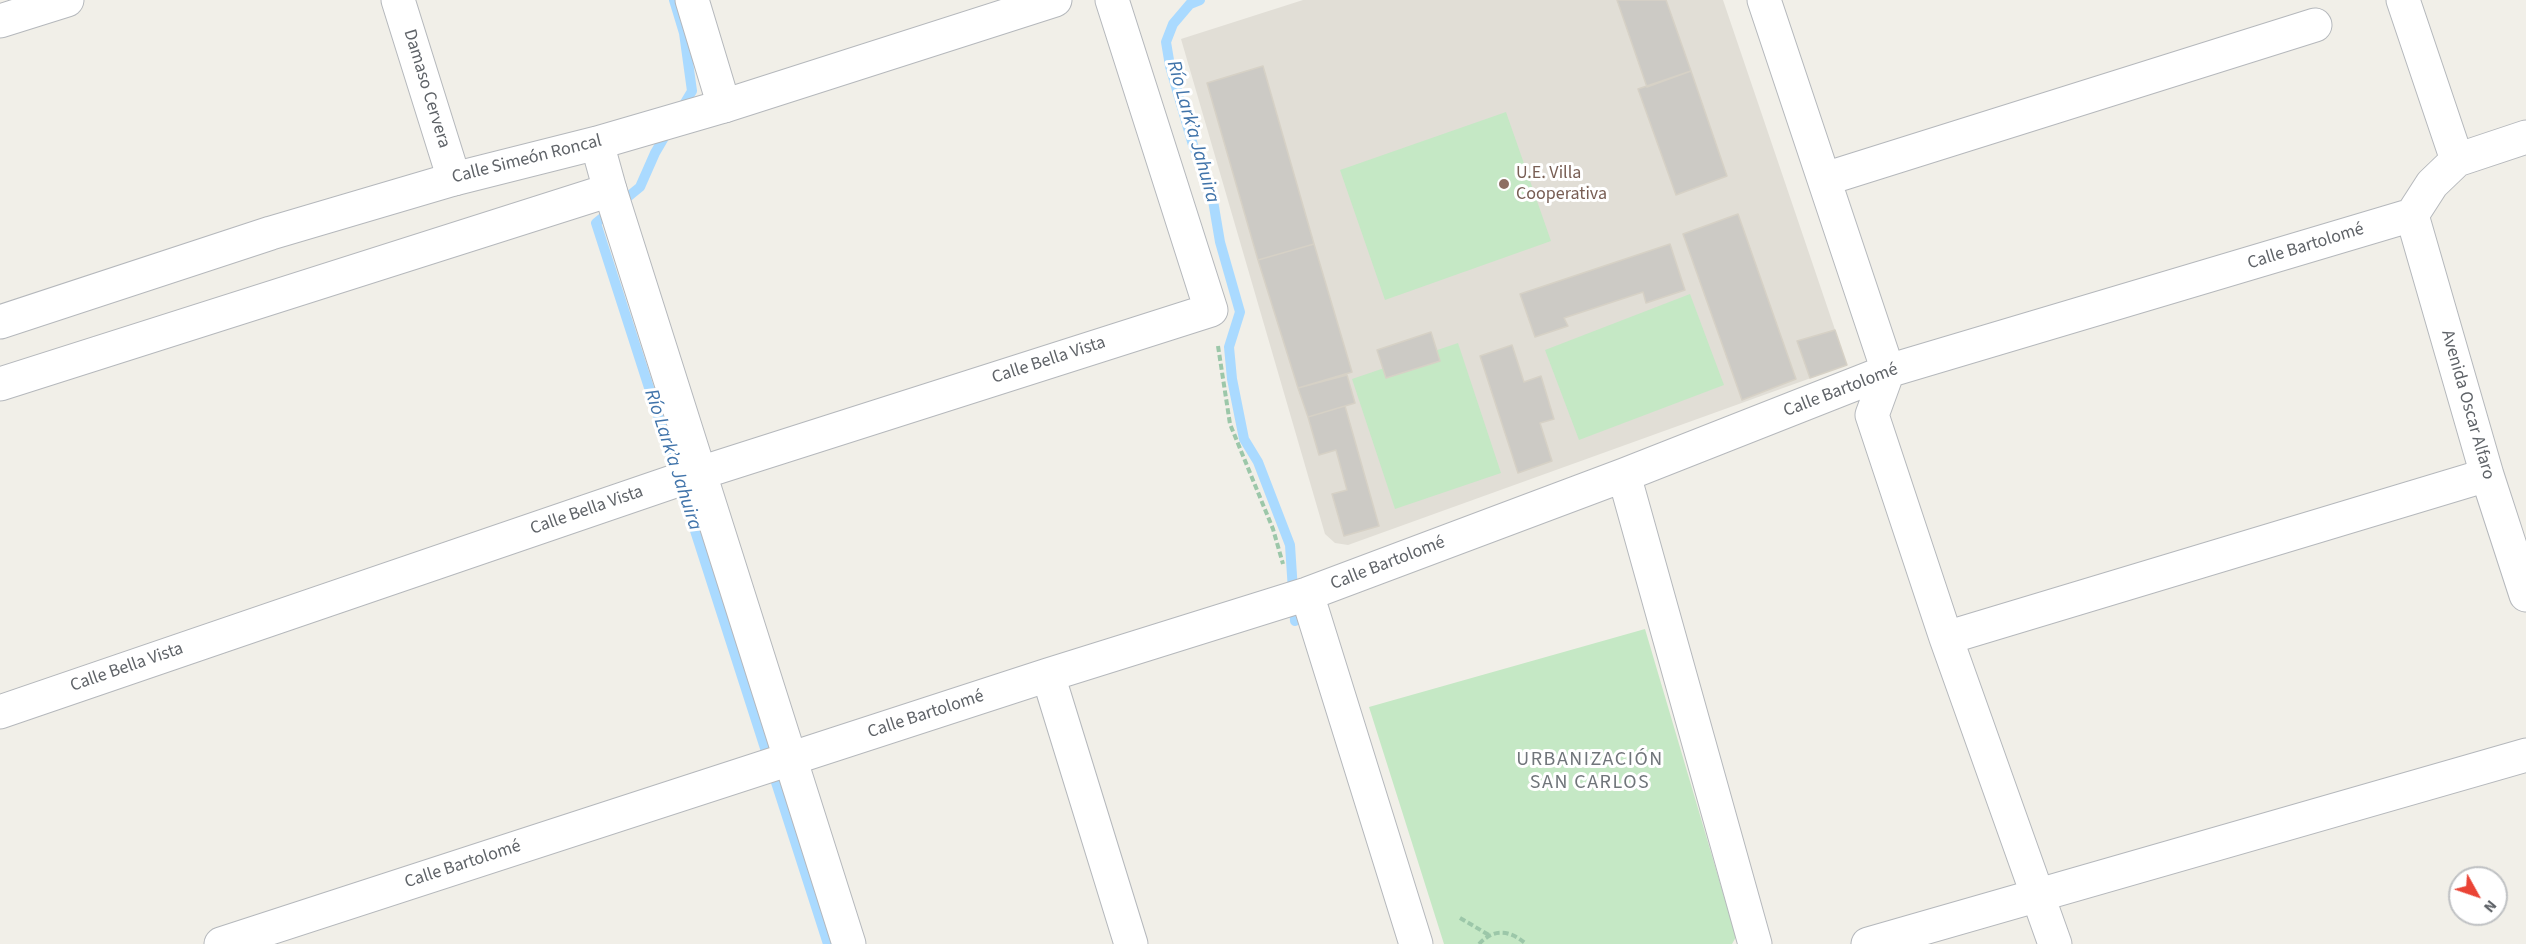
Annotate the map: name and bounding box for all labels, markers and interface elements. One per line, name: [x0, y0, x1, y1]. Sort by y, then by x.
street label: Damaso Cervera: [398, 27, 454, 151]
water label: Río Lark’a Jahuira: [1160, 58, 1224, 206]
street label: Calle Simeón Roncal: [450, 131, 604, 189]
place label: U.E. Villa Cooperativa: [1516, 163, 1607, 206]
marker: U.E. Villa Cooperativa: [1497, 177, 1511, 191]
street label: Calle Bartolomé: [2245, 219, 2367, 275]
street label: Avenida Oscar Alfaro: [2435, 328, 2499, 482]
street label: Calle Bella Vista: [990, 332, 1108, 390]
street label: Calle Bartolomé: [1781, 359, 1901, 423]
water label: Río Lark’a Jahuira: [638, 386, 706, 534]
street label: Calle Bella Vista: [528, 482, 646, 540]
street label: Calle Bartolomé: [1328, 532, 1448, 596]
street label: Calle Bella Vista: [68, 639, 186, 697]
street label: Calle Bartolomé: [865, 686, 987, 744]
district label: URBANIZACIÓN SAN CARLOS: [1516, 749, 1664, 796]
street label: Calle Bartolomé: [402, 836, 524, 894]
north arrow: [2448, 866, 2508, 926]
text: N: [2478, 895, 2502, 917]

